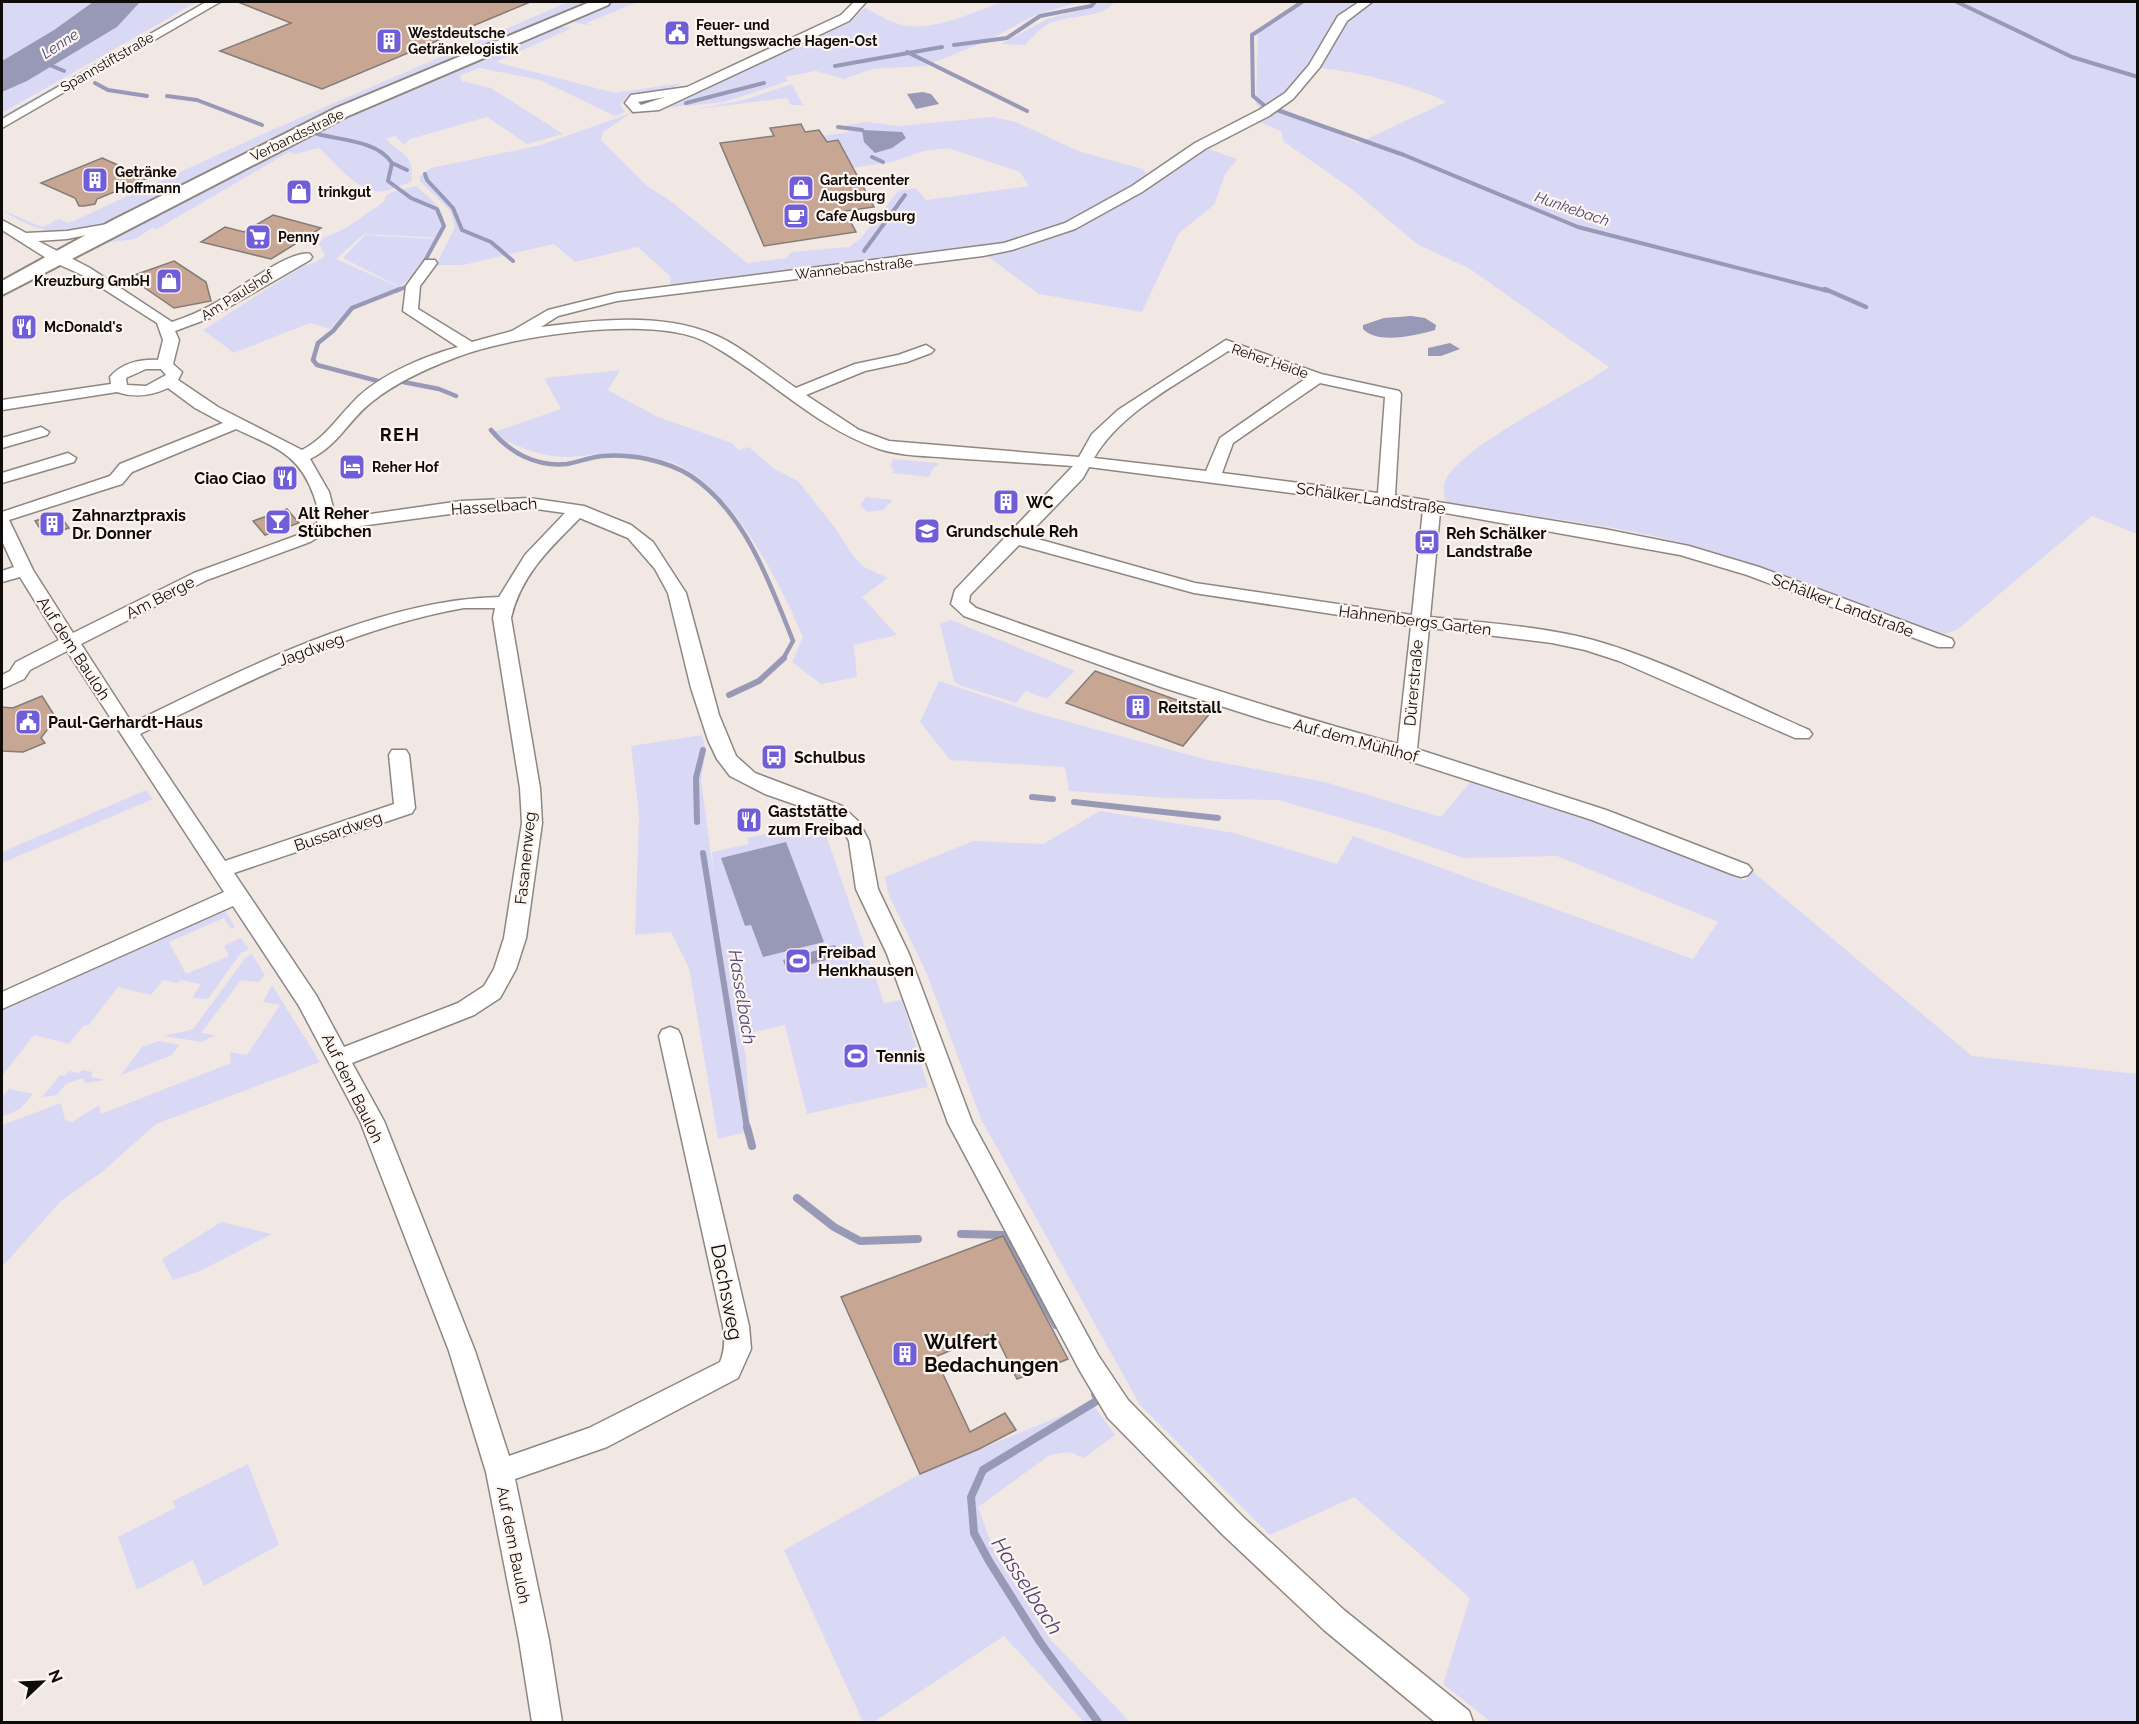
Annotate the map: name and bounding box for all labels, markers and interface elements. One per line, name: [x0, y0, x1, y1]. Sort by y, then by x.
place label: Feuer- und Rettungswache Hagen-Ost: [696, 17, 878, 49]
public building icon: Feuer- und Rettungswache Hagen-Ost: [662, 18, 692, 48]
water label: Lenne: [38, 25, 82, 63]
place label: Westdeutsche Getränkelogistik: [408, 25, 519, 57]
building icon: Westdeutsche Getränkelogistik: [374, 26, 404, 56]
street label: Spannstiftstraße: [58, 29, 156, 95]
street label: Verbandsstraße: [248, 106, 346, 164]
place label: Getränke Hoffmann: [115, 164, 181, 196]
building icon: Getränke Hoffmann: [80, 165, 110, 195]
place label: Gartencenter Augsburg: [820, 172, 910, 204]
shop icon: Gartencenter Augsburg: [786, 173, 816, 203]
shop icon: trinkgut: [284, 177, 314, 207]
place label: trinkgut: [318, 184, 372, 200]
water label: Hunkebach: [1532, 188, 1612, 230]
cafe icon: Cafe Augsburg: [781, 201, 811, 231]
place label: Cafe Augsburg: [816, 208, 916, 224]
supermarket icon: Penny: [243, 222, 273, 252]
place label: Penny: [278, 229, 320, 245]
street label: Wannebachstraße: [794, 254, 914, 282]
shop icon: Kreuzburg GmbH: [154, 266, 184, 296]
street label: Am Paulshof: [198, 266, 277, 324]
place label: Kreuzburg GmbH: [34, 273, 150, 289]
restaurant icon: McDonald's: [9, 312, 39, 342]
place label: McDonald's: [44, 319, 123, 335]
street label: Reher Heide: [1230, 340, 1310, 382]
district label: REH: [380, 424, 420, 445]
hotel icon: Reher Hof: [337, 452, 367, 482]
place label: Reher Hof: [372, 459, 439, 475]
restaurant icon: Ciao Ciao: [270, 463, 300, 493]
place label: Ciao Ciao: [194, 469, 266, 488]
street label: Schälker Landstraße: [1295, 479, 1447, 518]
building icon: WC: [991, 487, 1021, 517]
place label: WC: [1026, 493, 1053, 512]
street label: Hasselbach: [450, 494, 538, 519]
place label: Alt Reher Stübchen: [298, 504, 372, 541]
place label: Zahnarztpraxis Dr. Donner: [72, 506, 186, 543]
bar icon: Alt Reher Stübchen: [263, 507, 293, 537]
building icon: Zahnarztpraxis Dr. Donner: [37, 509, 67, 539]
school or university icon: Grundschule Reh: [912, 516, 942, 546]
place label: Grundschule Reh: [946, 522, 1078, 541]
place label: Reh Schälker Landstraße: [1446, 524, 1546, 561]
bus stop icon: Reh Schälker Landstraße: [1412, 527, 1442, 557]
street label: Schälker Landstraße: [1769, 570, 1917, 641]
street label: Am Berge: [123, 572, 198, 623]
street label: Auf dem Bauloh: [33, 593, 114, 704]
street label: Hahnenbergs Garten: [1337, 602, 1492, 639]
street label: Jagdweg: [276, 629, 346, 670]
street label: Dürerstraße: [1400, 639, 1427, 727]
building icon: Reitstall: [1123, 692, 1153, 722]
place label: Reitstall: [1158, 698, 1222, 717]
public building icon: Paul-Gerhardt-Haus: [13, 707, 43, 737]
place label: Paul-Gerhardt-Haus: [48, 713, 203, 732]
street label: Auf dem Mühlhof: [1291, 715, 1421, 766]
bus stop icon: Schulbus: [759, 742, 789, 772]
place label: Schulbus: [794, 748, 865, 767]
place label: Gaststätte zum Freibad: [768, 802, 863, 839]
restaurant icon: Gaststätte zum Freibad: [734, 805, 764, 835]
street label: Bussardweg: [292, 808, 385, 855]
street label: Fasanenweg: [511, 811, 540, 906]
place label: Freibad Henkhausen: [818, 943, 914, 980]
sports icon: Freibad Henkhausen: [783, 946, 813, 976]
water label: Hasselbach: [725, 948, 760, 1046]
street label: Auf dem Bauloh: [318, 1030, 387, 1146]
sports icon: Tennis: [841, 1041, 871, 1071]
place label: Tennis: [876, 1047, 925, 1066]
street label: Dachsweg: [706, 1242, 748, 1342]
place label: Wulfert Bedachungen: [924, 1330, 1059, 1377]
building icon: Wulfert Bedachungen: [890, 1339, 920, 1369]
street label: Auf dem Bauloh: [493, 1485, 534, 1605]
water label: Hasselbach: [987, 1532, 1068, 1639]
north arrow: [12, 1652, 72, 1712]
text: N: [44, 1667, 66, 1686]

